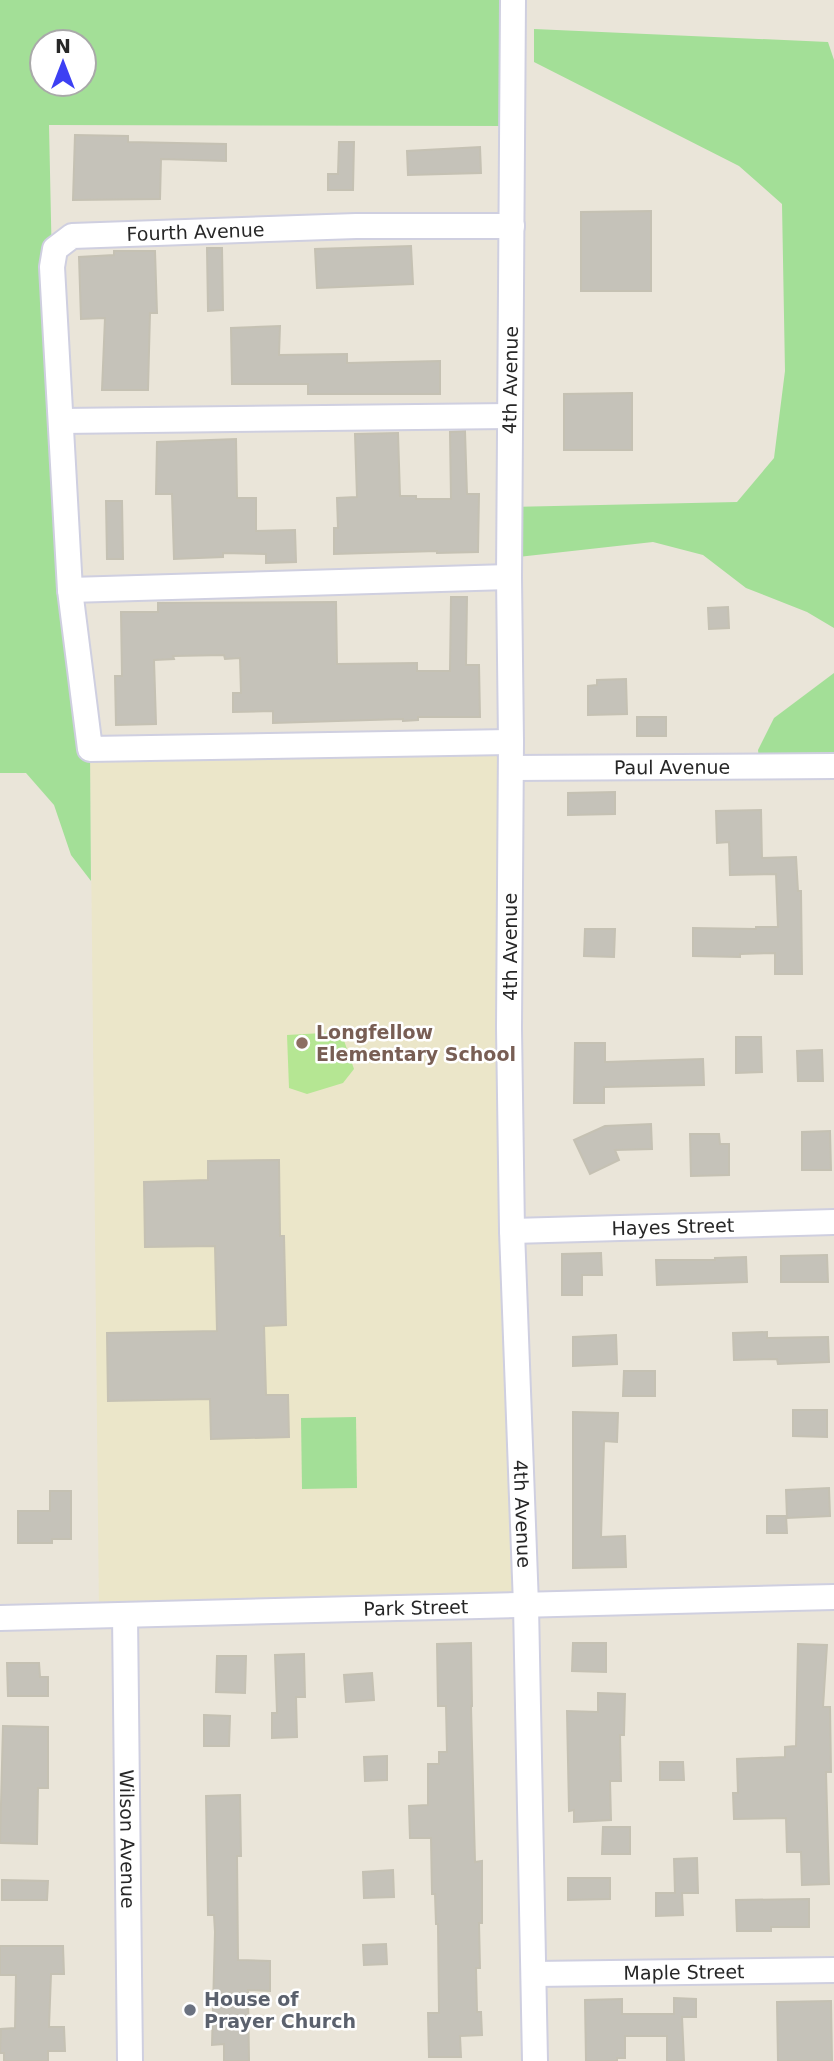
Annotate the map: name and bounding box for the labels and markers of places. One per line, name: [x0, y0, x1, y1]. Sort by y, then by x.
place label: Longfellow Elementary School: [316, 1021, 516, 1065]
marker: Longfellow Elementary School: [294, 1035, 310, 1051]
place label: House of Prayer Church: [204, 1988, 356, 2032]
marker: House of Prayer Church: [182, 2002, 198, 2018]

